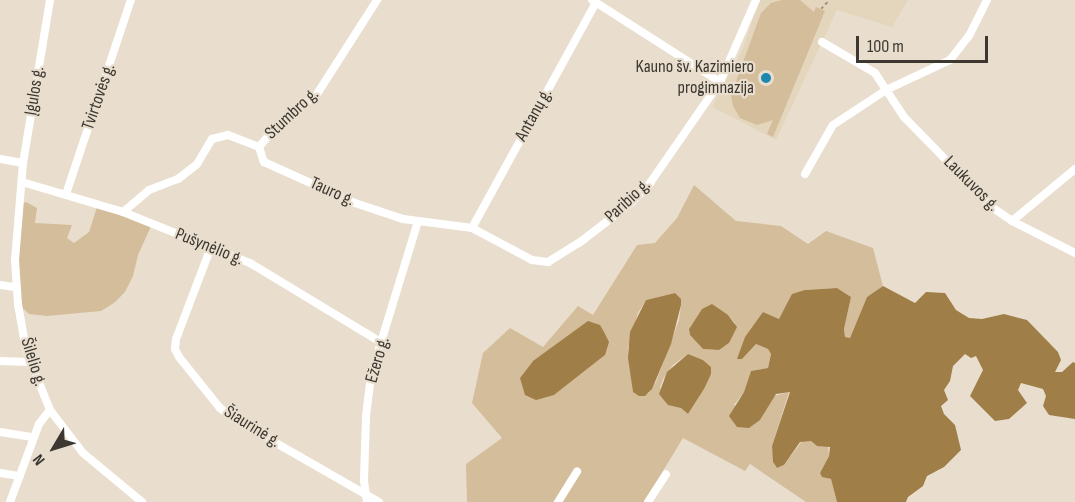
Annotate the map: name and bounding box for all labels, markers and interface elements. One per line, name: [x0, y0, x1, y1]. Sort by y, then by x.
scale bar: [859, 24, 991, 62]
text: 100 m: [867, 36, 904, 57]
place label: Kauno šv. Kazimiero progimnazija: [636, 57, 754, 100]
street label: Tvirtovės g.: [78, 61, 120, 133]
street label: Įgulos g.: [20, 65, 50, 117]
marker: Kauno šv. Kazimiero progimnazija: [759, 71, 773, 85]
street label: Stumbro g.: [261, 84, 323, 144]
street label: Antanų g.: [511, 85, 557, 145]
street label: Laukuvos g.: [939, 152, 1003, 216]
street label: Tauro g.: [306, 173, 358, 211]
street label: Paribio g.: [601, 175, 655, 227]
street label: Pušynėlio g.: [172, 224, 246, 270]
street label: Šilelio g.: [15, 335, 51, 389]
street label: Ežero g.: [361, 335, 395, 385]
street label: Šiaurinė g.: [220, 401, 284, 453]
north arrow: [24, 418, 84, 478]
text: N: [29, 450, 50, 469]

